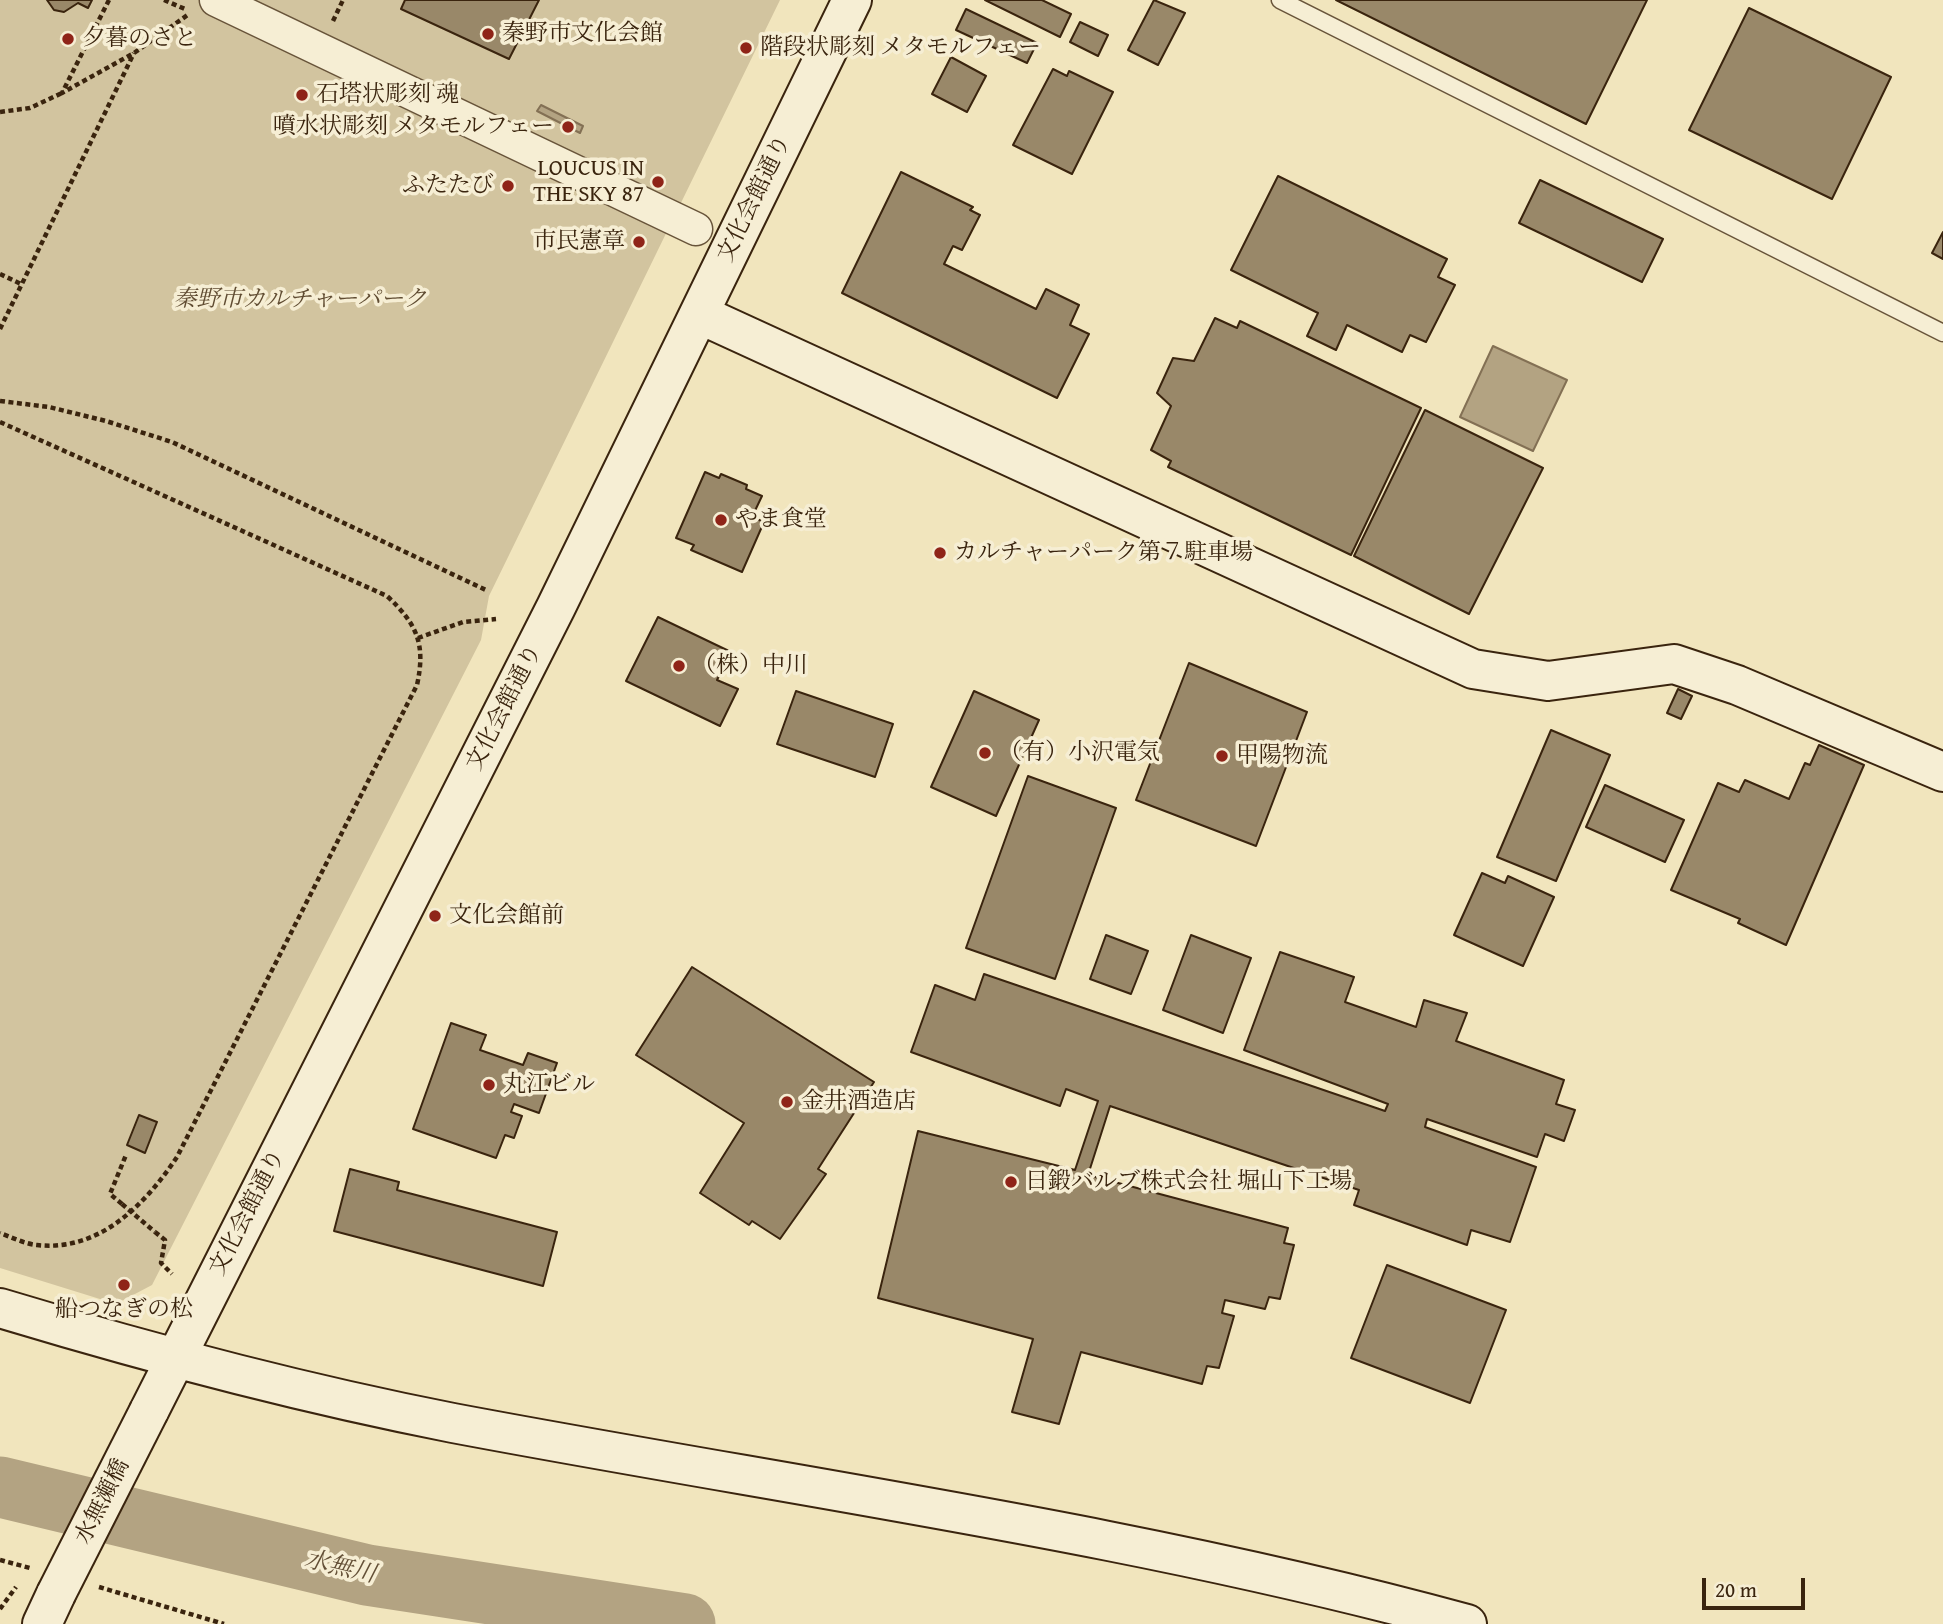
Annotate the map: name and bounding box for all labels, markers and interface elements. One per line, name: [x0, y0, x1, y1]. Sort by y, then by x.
place label: 秦野市文化会館: [502, 20, 663, 48]
place label: 夕暮のさと: [82, 25, 197, 53]
marker: 秦野市文化会館: [480, 26, 496, 42]
marker: 夕暮のさと: [60, 31, 76, 47]
place label: 階段状彫刻 メタモルフェー: [760, 34, 1041, 62]
marker: 階段状彫刻 メタモルフェー: [738, 40, 754, 56]
place label: 石塔状彫刻 魂: [316, 81, 459, 109]
marker: 石塔状彫刻 魂: [294, 87, 310, 103]
place label: 噴水状彫刻 メタモルフェー: [273, 113, 554, 141]
marker: 噴水状彫刻 メタモルフェー: [560, 119, 576, 135]
street label: 文化会館通り: [712, 131, 798, 267]
place label: LOUCUS IN THE SKY 87: [533, 155, 644, 209]
place label: ふたたび: [402, 172, 494, 200]
marker: LOUCUS IN THE SKY 87: [650, 174, 666, 190]
marker: ふたたび: [500, 178, 516, 194]
place label: 市民憲章: [533, 228, 625, 256]
marker: 市民憲章: [631, 234, 647, 250]
park label: 秦野市カルチャーパーク: [174, 286, 426, 314]
place label: やま食堂: [735, 506, 827, 534]
marker: やま食堂: [713, 512, 729, 528]
place label: カルチャーパーク第７駐車場: [954, 539, 1253, 567]
marker: カルチャーパーク第７駐車場: [932, 545, 948, 561]
street label: 文化会館通り: [461, 640, 549, 776]
place label: （株）中川: [693, 652, 808, 680]
marker: （株）中川: [671, 658, 687, 674]
place label: （有）小沢電気: [999, 739, 1160, 767]
place label: 甲陽物流: [1236, 742, 1328, 770]
marker: （有）小沢電気: [977, 745, 993, 761]
marker: 甲陽物流: [1214, 748, 1230, 764]
place label: 文化会館前: [449, 902, 564, 930]
marker: 文化会館前: [427, 908, 443, 924]
place label: 丸江ビル: [503, 1071, 595, 1099]
marker: 丸江ビル: [481, 1077, 497, 1093]
place label: 金井酒造店: [801, 1088, 916, 1116]
marker: 金井酒造店: [779, 1094, 795, 1110]
street label: 文化会館通り: [204, 1145, 292, 1281]
place label: 日鍛バルブ株式会社 堀山下工場: [1025, 1168, 1352, 1196]
marker: 日鍛バルブ株式会社 堀山下工場: [1003, 1174, 1019, 1190]
marker: 船つなぎの松: [116, 1277, 132, 1293]
place label: 船つなぎの松: [55, 1296, 193, 1324]
street label: 水無瀬橋: [70, 1455, 136, 1549]
water label: 水無川: [302, 1546, 378, 1590]
scale bar: [1705, 1564, 1808, 1608]
text: 20 m: [1715, 1574, 1757, 1605]

